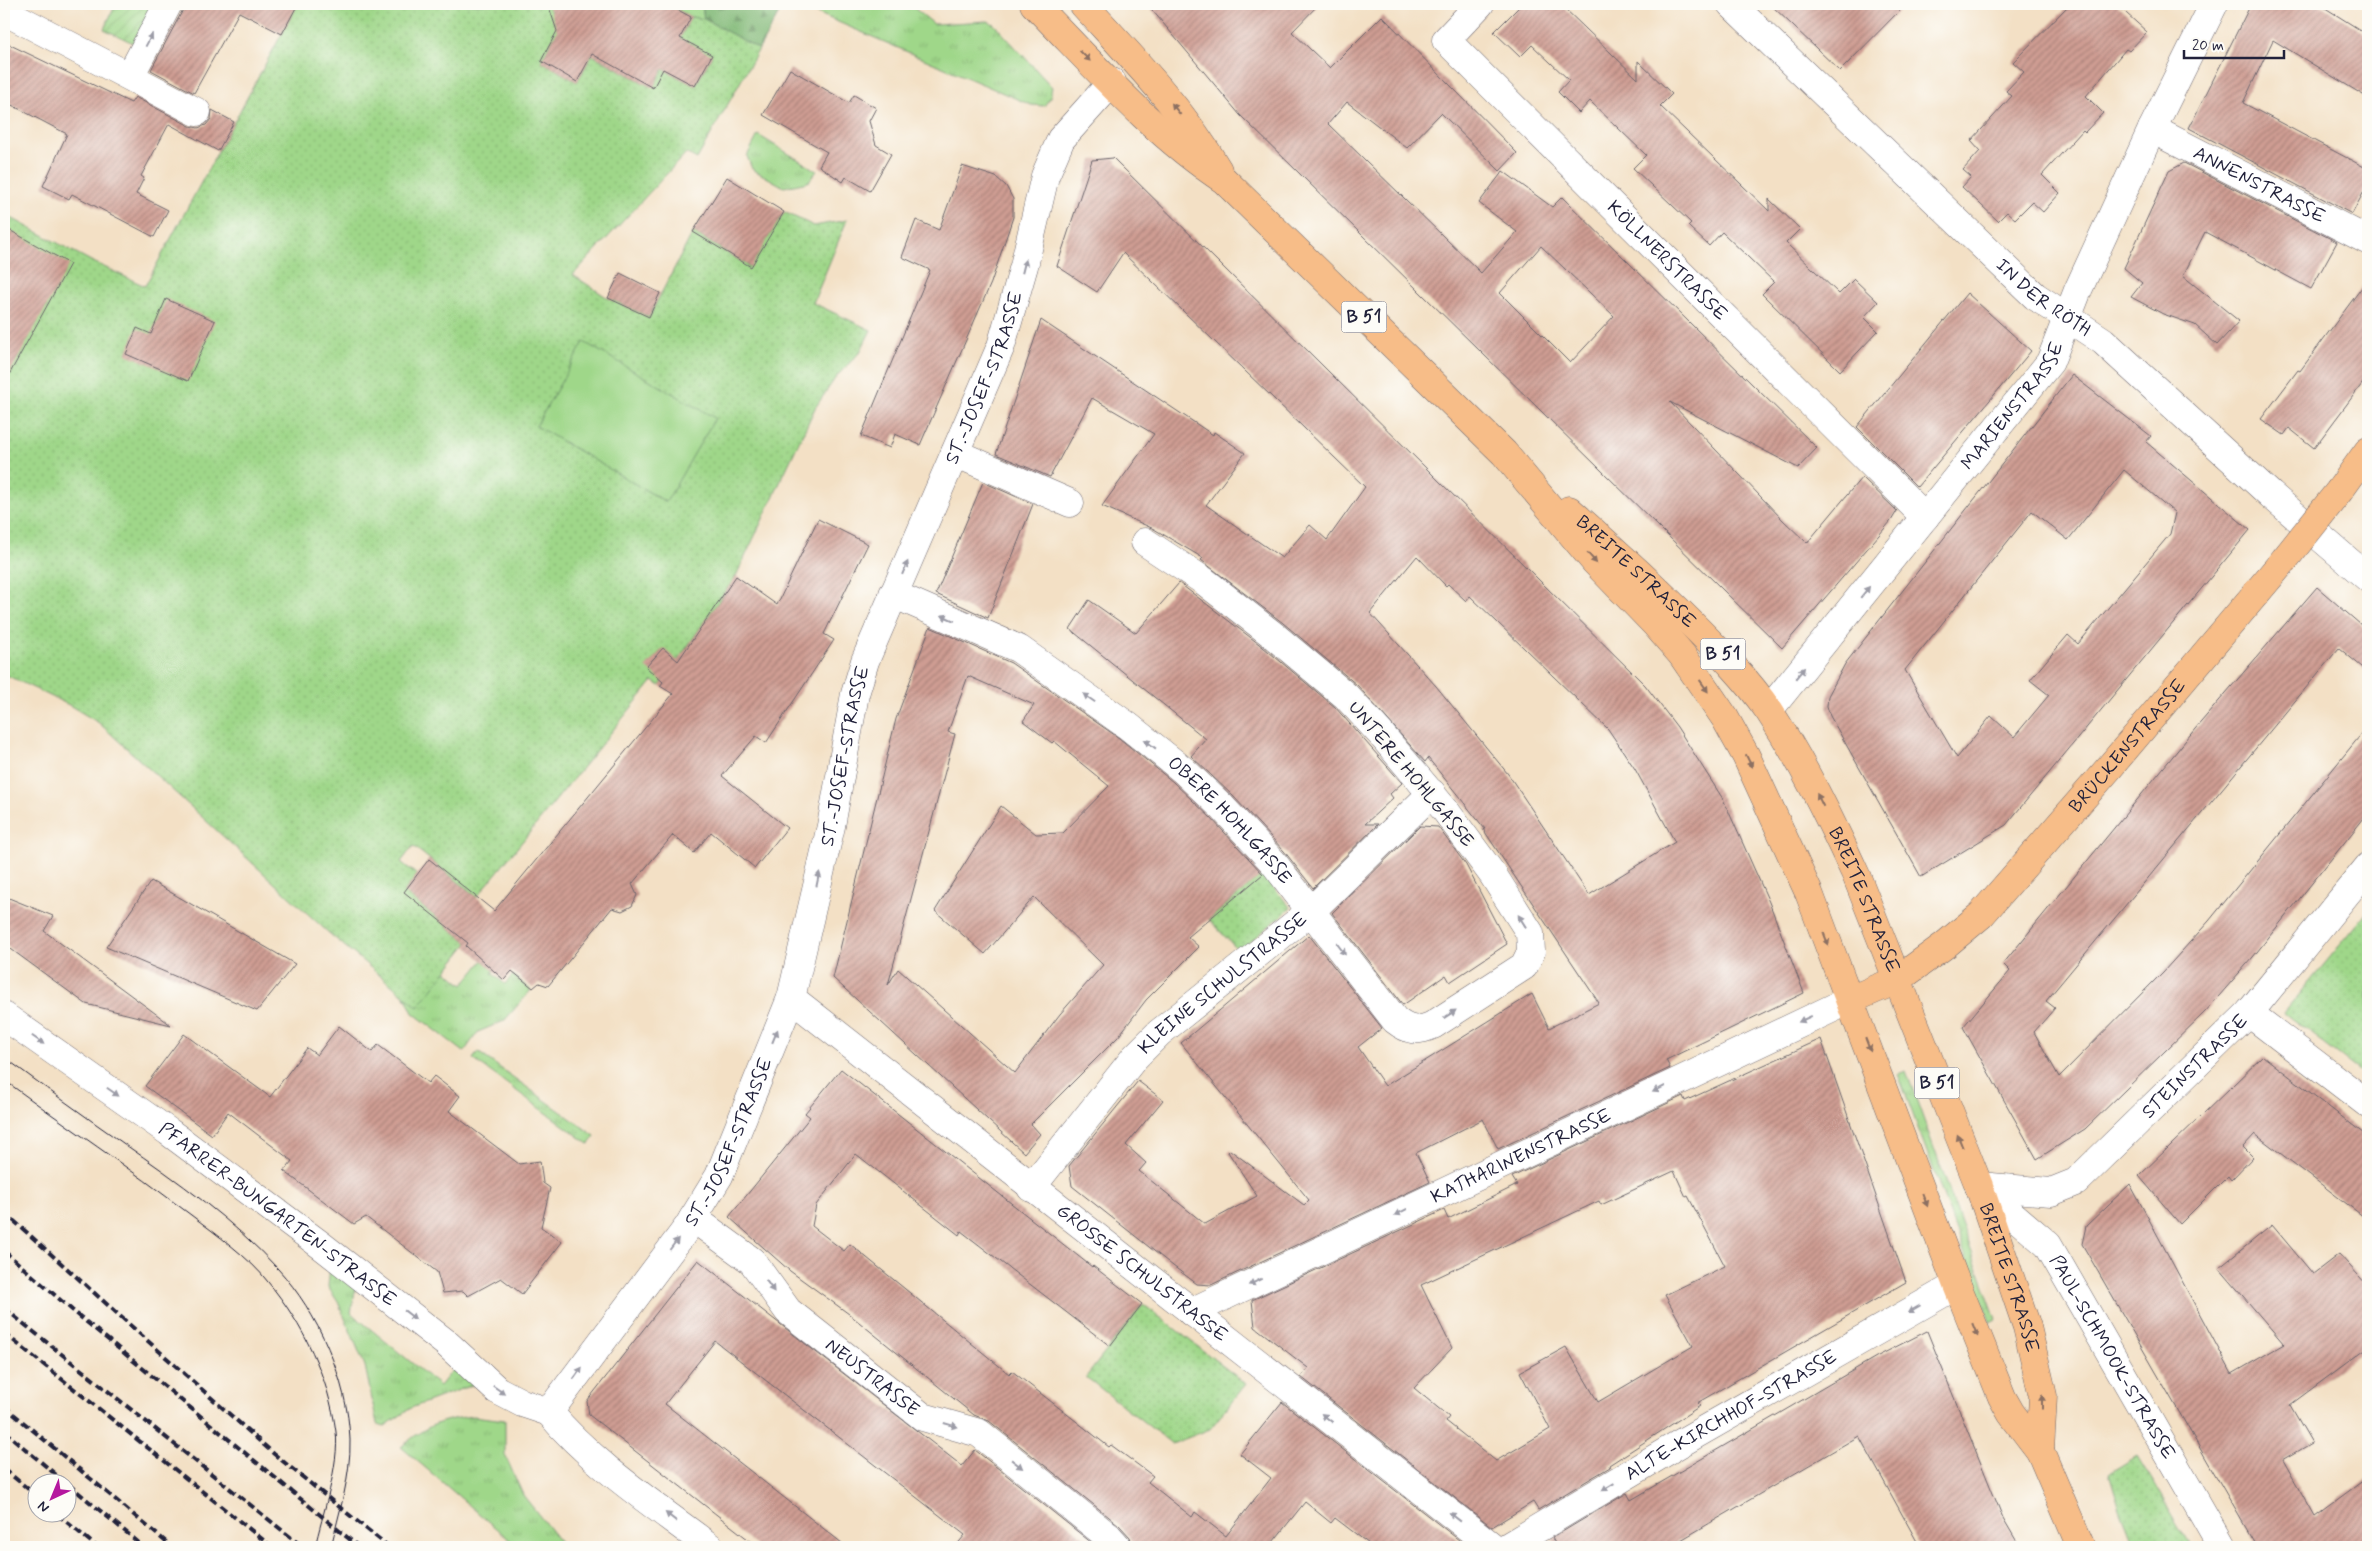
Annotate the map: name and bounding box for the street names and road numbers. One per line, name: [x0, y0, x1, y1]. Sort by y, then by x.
street label: ANNENSTRASSE: [2189, 140, 2330, 229]
street label: KÖLLNERSTRASSE: [1602, 195, 1733, 326]
street label: IN DER RÖTH: [1991, 253, 2096, 342]
street label: ST.-JOSEF-STRASSE: [939, 288, 1029, 468]
road number: B 51: [1342, 302, 1386, 332]
street label: MARIENSTRASSE: [1955, 338, 2069, 475]
street label: BREITE STRASSE: [1571, 509, 1702, 634]
road number: B 51: [1700, 639, 1746, 670]
street label: ST.-JOSEF-STRASSE: [814, 663, 875, 849]
street label: BRÜCKENSTRASSE: [2063, 674, 2191, 818]
street label: UNTERE HOHLGASSE: [1342, 696, 1480, 852]
street label: OBERE HOHLGASSE: [1163, 750, 1298, 889]
street label: BREITE STRASSE: [1823, 823, 1906, 976]
street label: KLEINE SCHULSTRASSE: [1133, 906, 1312, 1059]
street label: STEINSTRASSE: [2136, 1008, 2253, 1124]
street label: ST.-JOSEF-STRASSE: [679, 1054, 778, 1231]
road number: B 51: [1914, 1068, 1960, 1098]
street label: KATHARINENSTRASSE: [1427, 1102, 1615, 1209]
street label: PFARRER-BUNGARTEN-STRASSE: [154, 1116, 402, 1312]
street label: GROSSE SCHULSTRASSE: [1052, 1198, 1233, 1348]
street label: BREITE STRASSE: [1973, 1200, 2045, 1355]
street label: PAUL-SCHMOOK-STRASSE: [2044, 1250, 2181, 1464]
street label: NEUSTRASSE: [820, 1333, 925, 1422]
street label: ALTE-KIRCHHOF-STRASSE: [1620, 1344, 1841, 1486]

